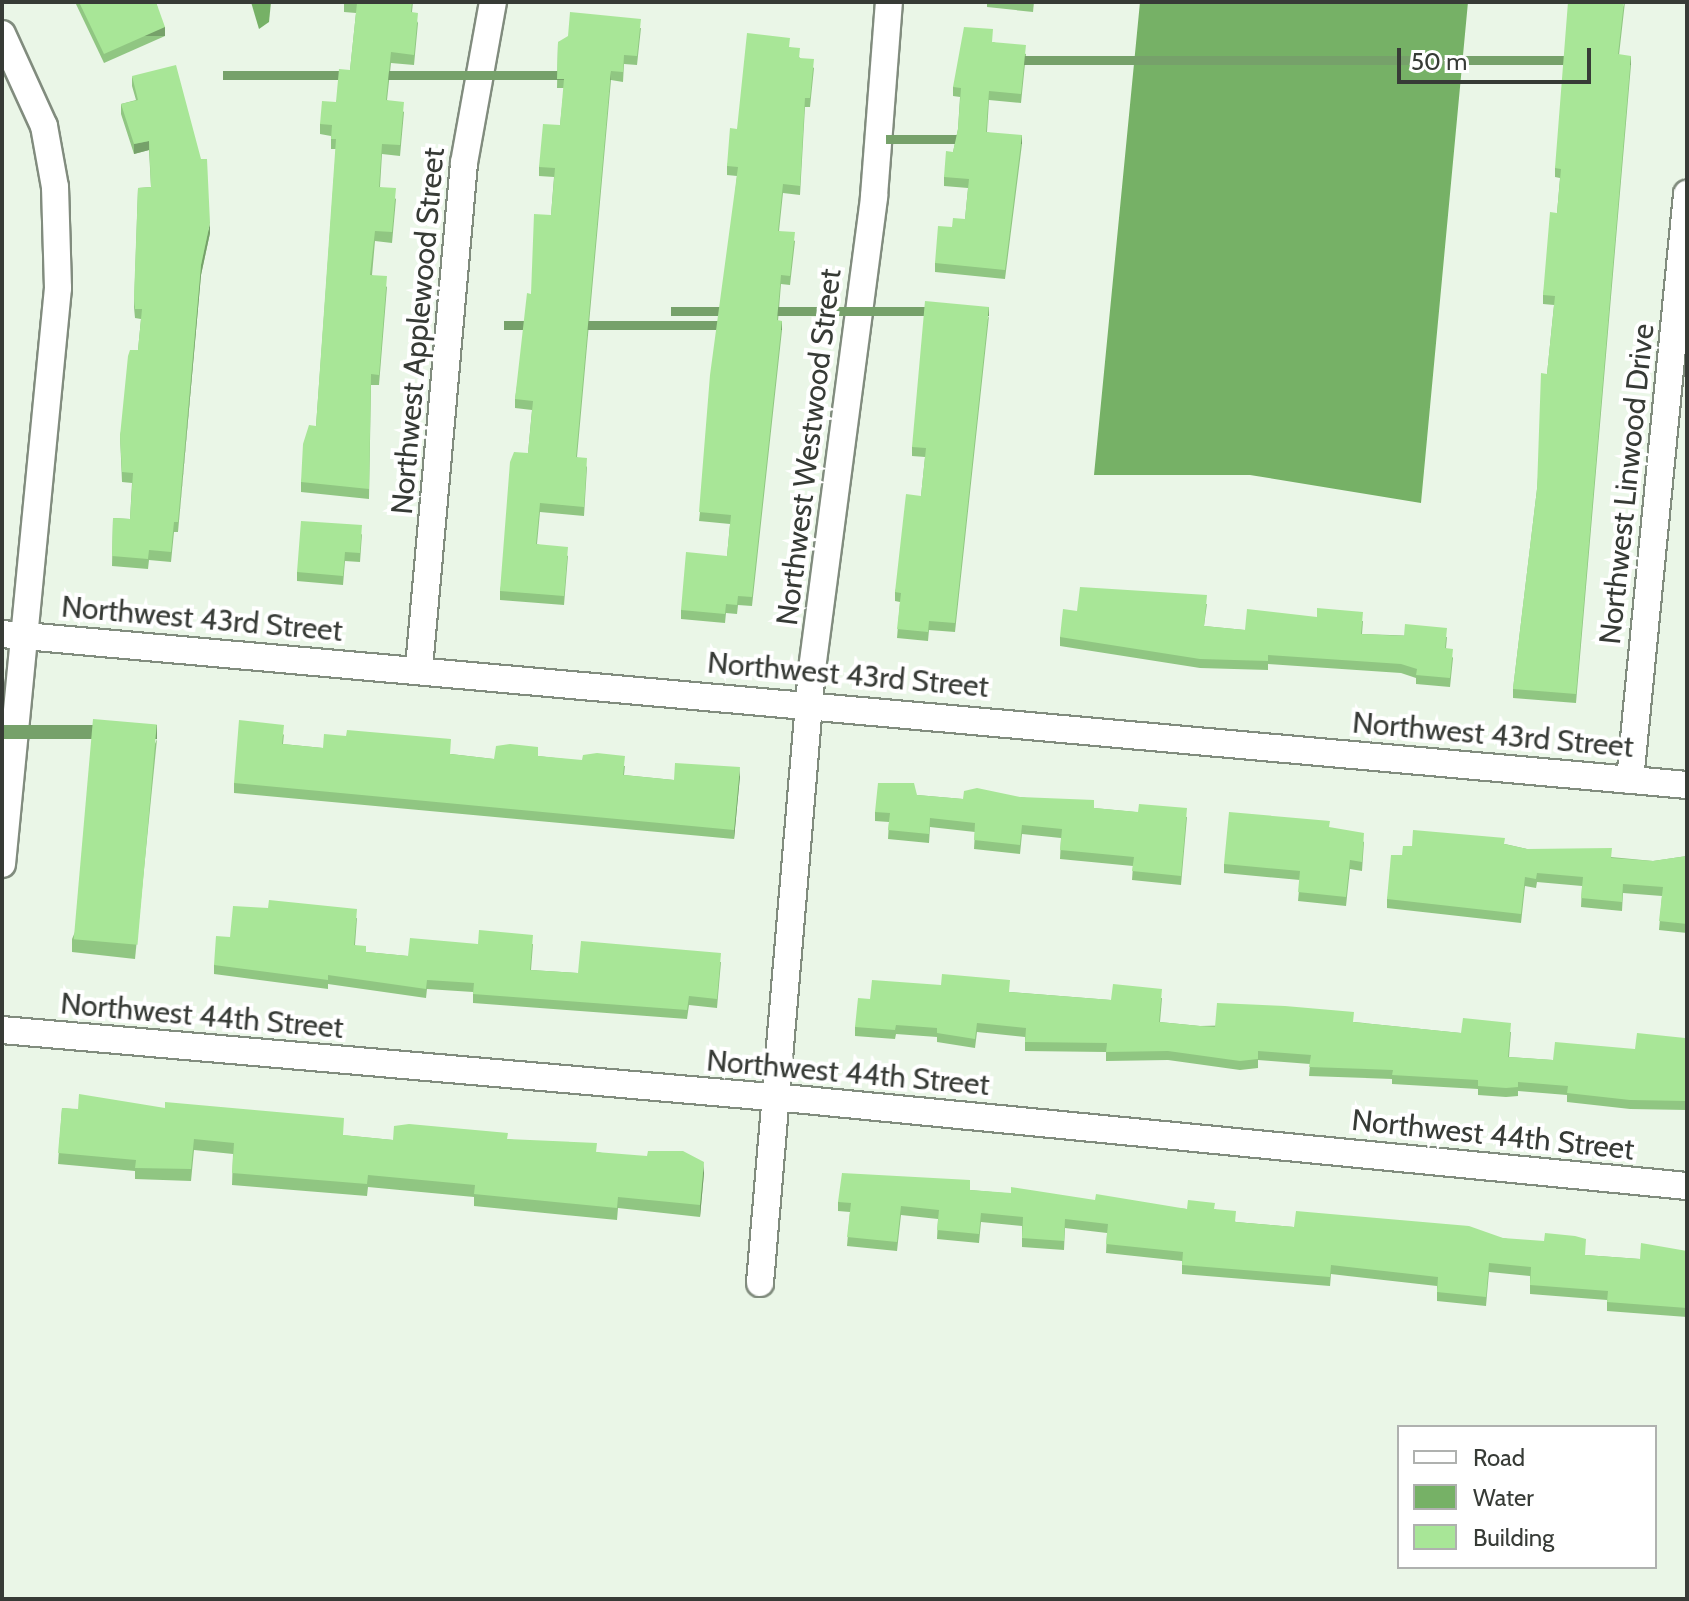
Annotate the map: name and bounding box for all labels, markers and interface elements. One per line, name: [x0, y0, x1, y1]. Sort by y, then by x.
scale bar: [1401, 32, 1595, 82]
text: 50 m: [1411, 47, 1467, 76]
street label: Northwest Applewood Street: [384, 146, 452, 516]
street label: Northwest Westwood Street: [769, 267, 849, 627]
street label: Northwest Linwood Drive: [1592, 322, 1662, 646]
street label: Northwest 43rd Street: [60, 589, 344, 649]
street label: Northwest 43rd Street: [706, 645, 990, 705]
street label: Northwest 43rd Street: [1351, 705, 1635, 765]
street label: Northwest 44th Street: [59, 986, 345, 1046]
street label: Northwest 44th Street: [705, 1043, 991, 1103]
street label: Northwest 44th Street: [1350, 1102, 1636, 1168]
legend: [1397, 1425, 1657, 1569]
text: Road: [1473, 1443, 1525, 1472]
text: Water: [1473, 1483, 1534, 1512]
text: Building: [1473, 1523, 1554, 1552]

